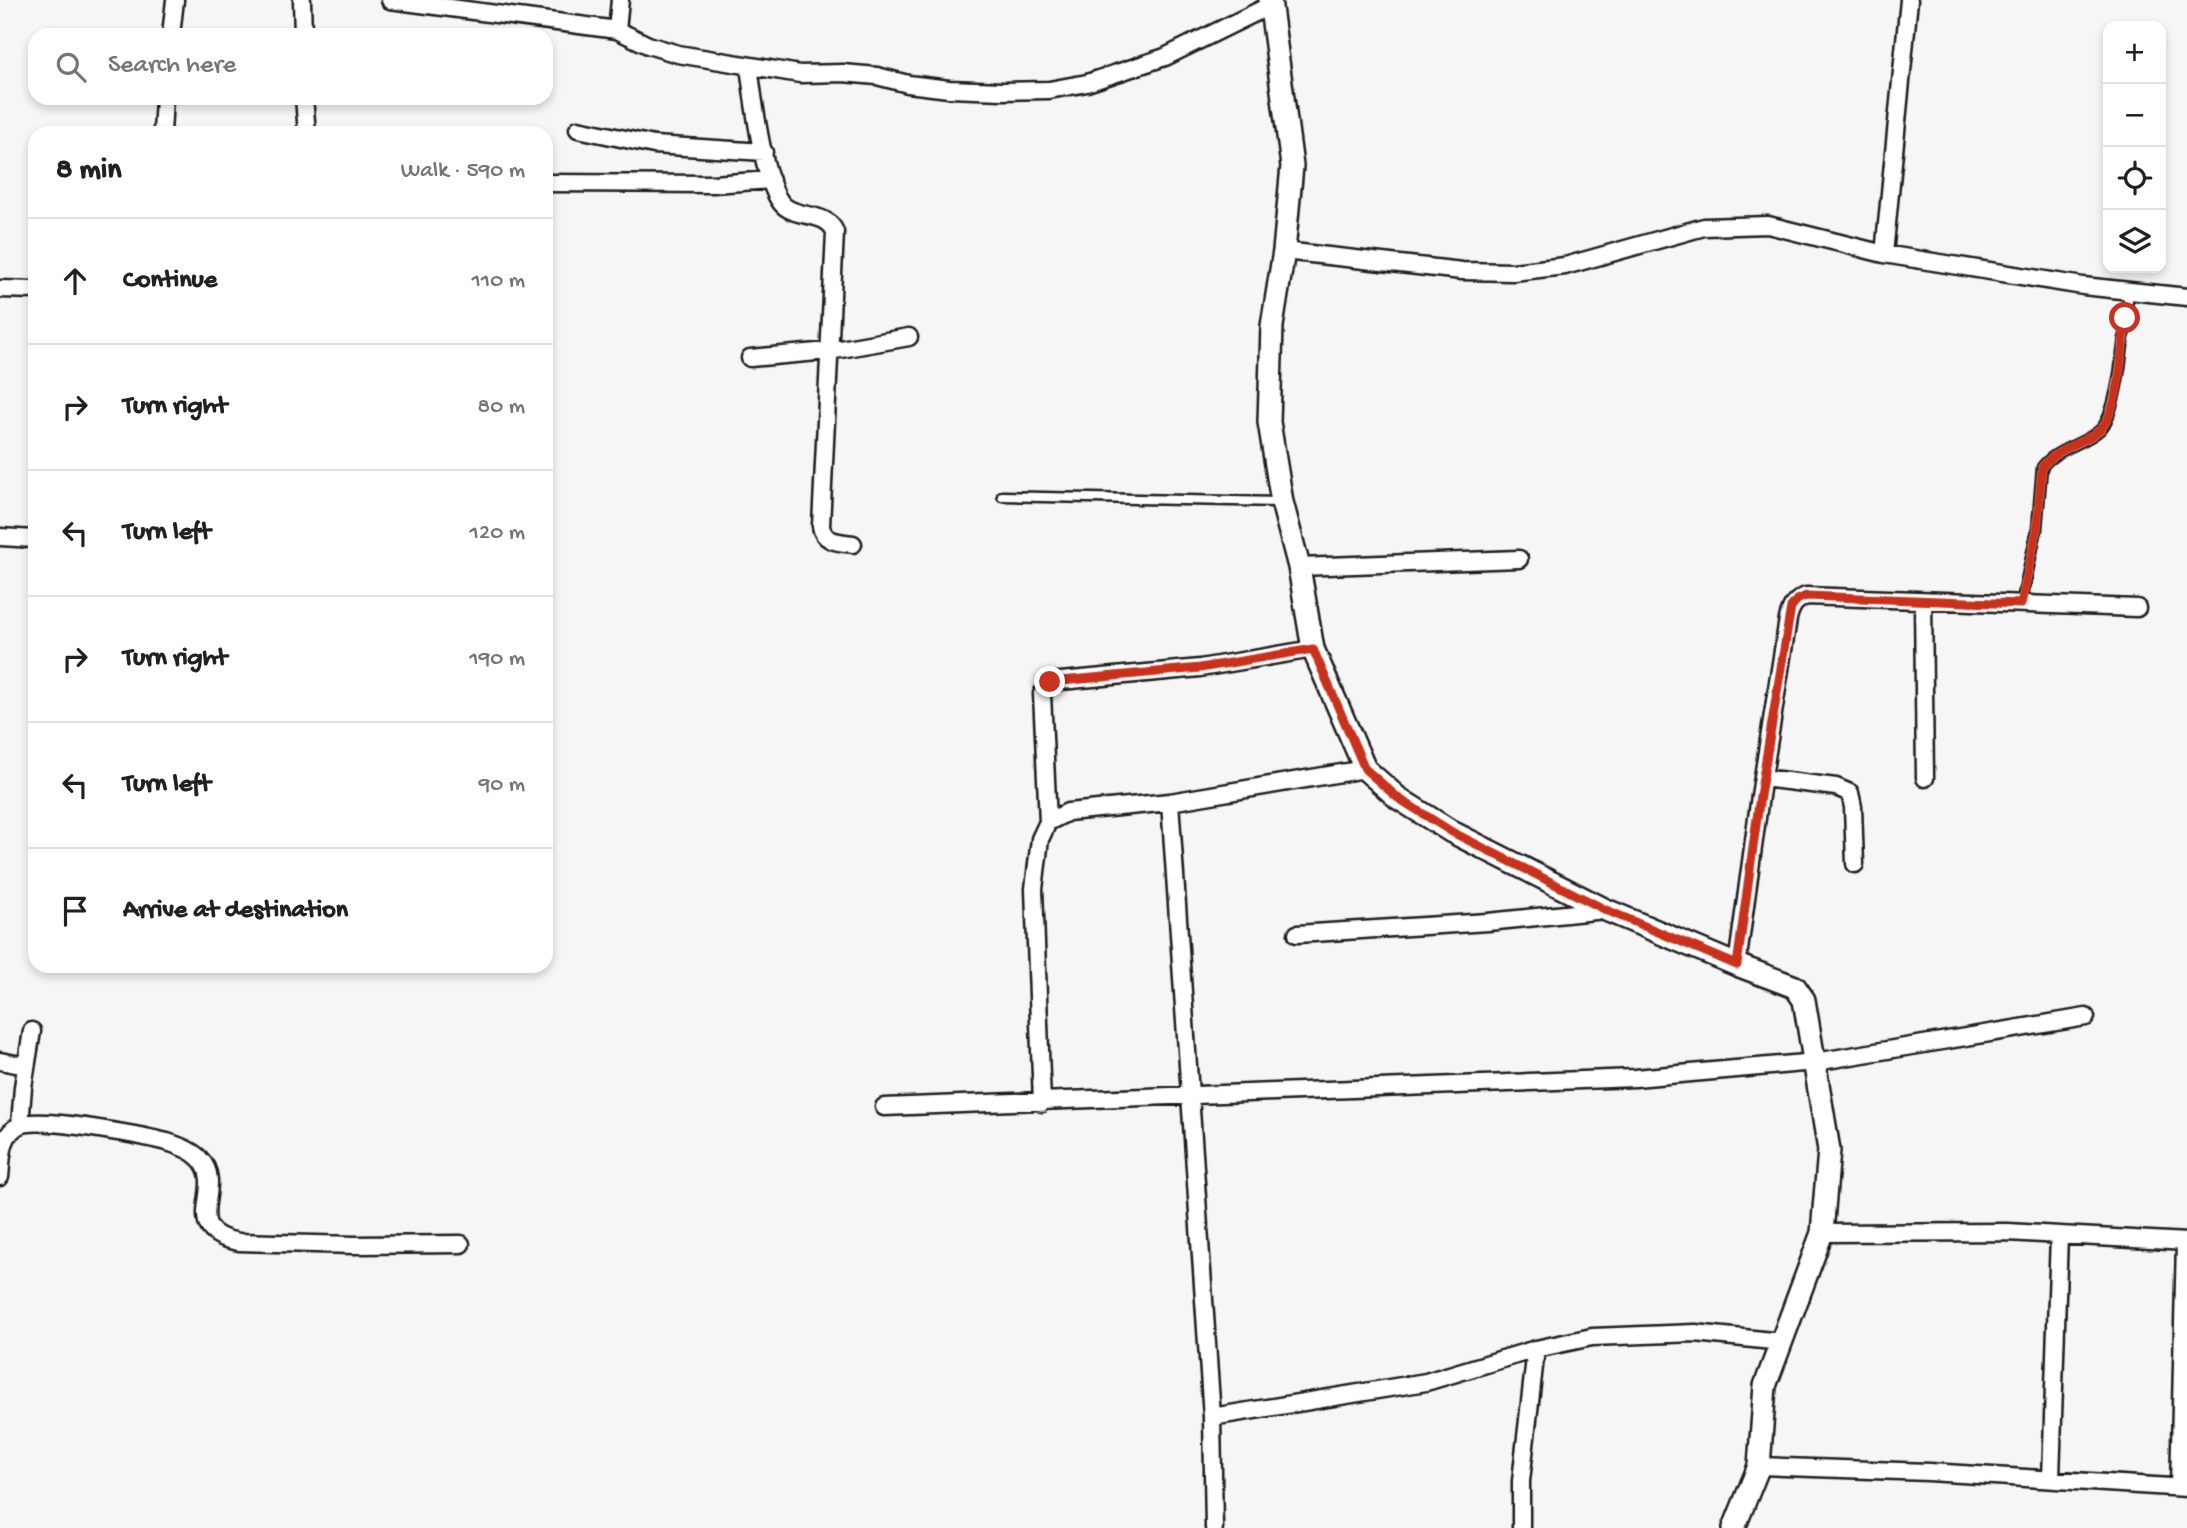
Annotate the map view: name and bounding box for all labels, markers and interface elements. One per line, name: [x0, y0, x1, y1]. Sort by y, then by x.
map controls: [2103, 21, 2166, 273]
button: +: [2103, 21, 2166, 84]
search box: [28, 28, 553, 105]
icon: search: [52, 48, 90, 86]
text: Search here: [108, 51, 236, 82]
button: −: [2103, 84, 2166, 147]
button: locate: [2103, 147, 2166, 210]
text: 8 min: [56, 154, 122, 189]
text: Walk · 590 m: [401, 158, 525, 185]
button: layers: [2103, 210, 2166, 273]
icon: ahead: [56, 262, 94, 300]
text: Continue: [123, 266, 217, 297]
text: 110 m: [472, 268, 525, 295]
route start: [2109, 302, 2140, 333]
icon: right: [56, 388, 94, 426]
text: Turn right: [123, 392, 227, 423]
text: 80 m: [478, 394, 525, 421]
icon: left: [56, 514, 94, 552]
text: Turn left: [123, 518, 211, 549]
text: 120 m: [470, 520, 525, 547]
icon: right: [56, 640, 94, 678]
text: Turn right: [123, 644, 227, 675]
text: 190 m: [469, 646, 525, 673]
route end: [1034, 666, 1065, 697]
icon: left: [56, 766, 94, 804]
text: Turn left: [123, 770, 211, 801]
text: 90 m: [479, 772, 525, 799]
icon: arrive: [56, 892, 94, 930]
text: Arrive at destination: [123, 896, 348, 927]

